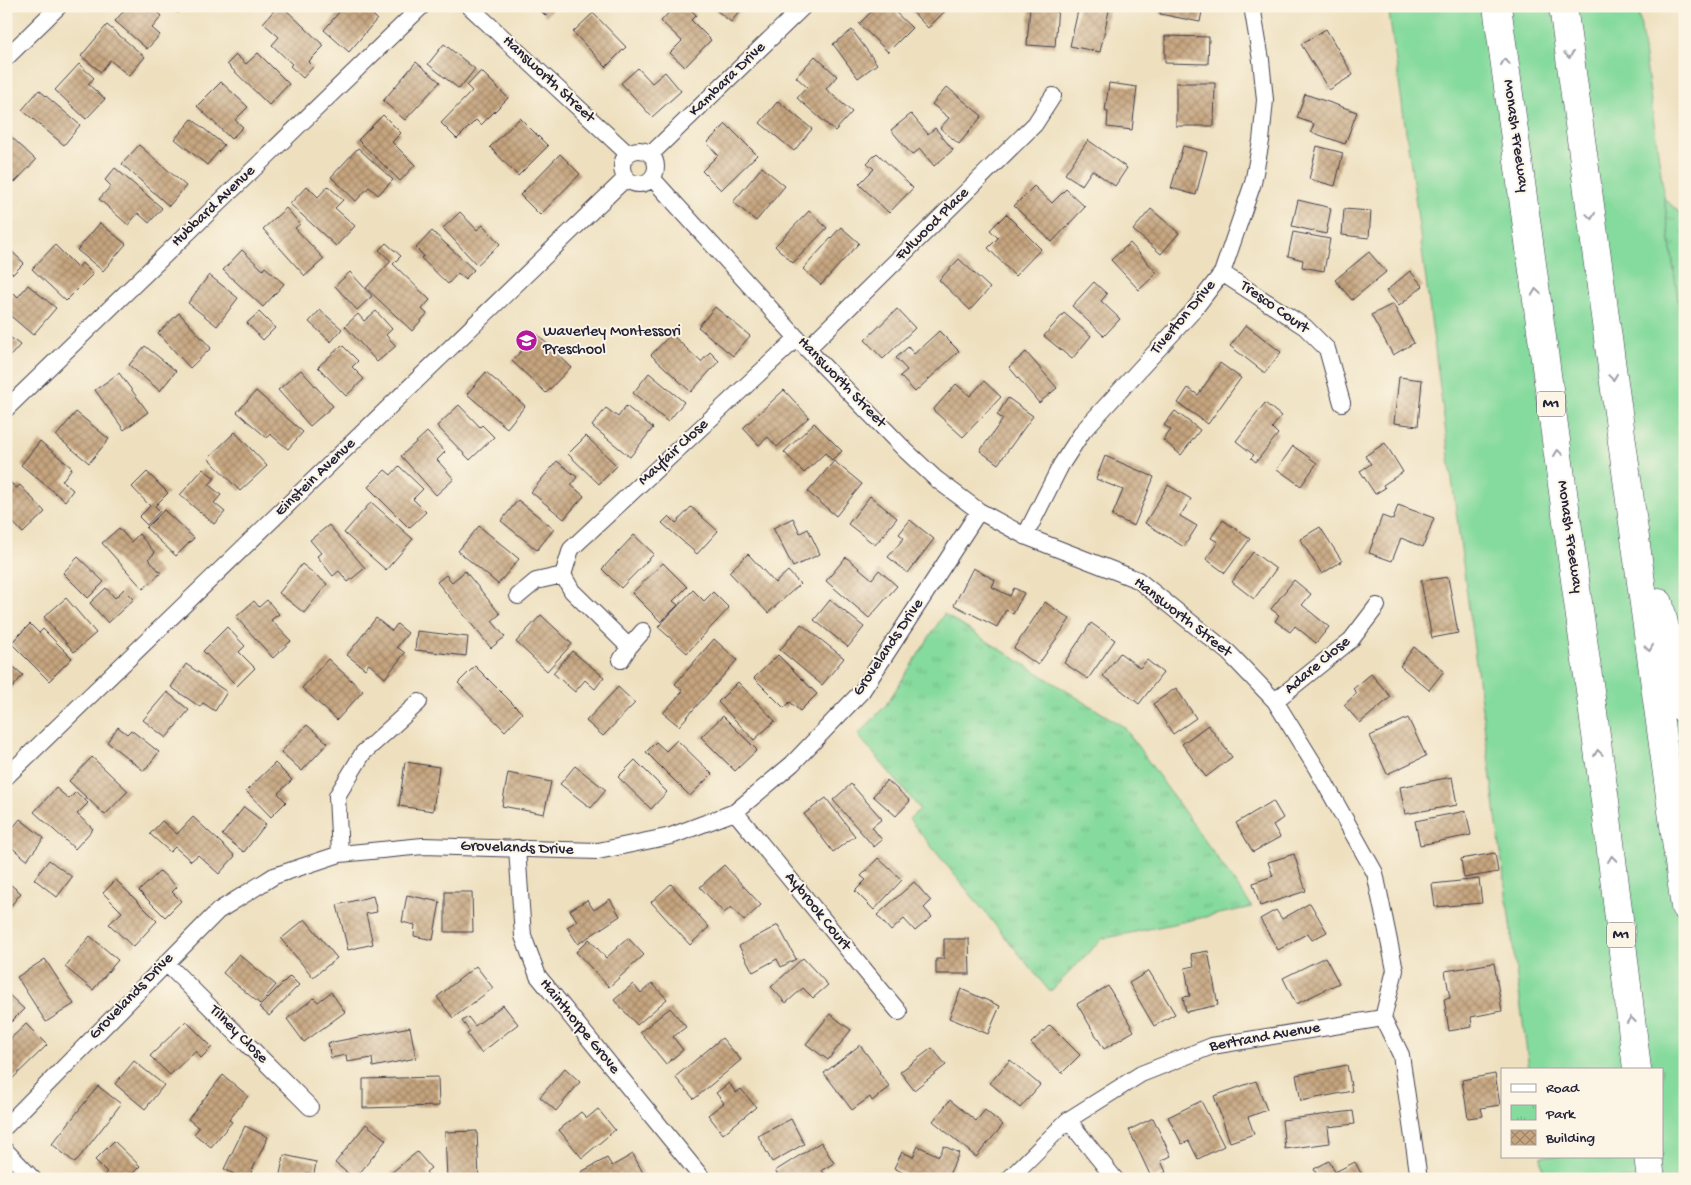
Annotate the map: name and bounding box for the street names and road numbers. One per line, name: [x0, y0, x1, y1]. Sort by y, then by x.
street label: Hansworth Street: [498, 32, 599, 129]
street label: Kambara Drive: [686, 38, 771, 121]
street label: Monash Freeway: [1498, 78, 1532, 194]
street label: Hubbard Avenue: [168, 162, 260, 252]
street label: Fulwood Place: [892, 184, 974, 266]
street label: Tiverton Drive: [1147, 276, 1221, 360]
street label: Tresco Court: [1235, 277, 1313, 340]
street label: Hansworth Street: [793, 333, 890, 434]
road number: M1: [1537, 392, 1565, 416]
street label: Mayfair Close: [635, 415, 714, 490]
street label: Einstein Avenue: [272, 434, 361, 521]
street label: Monash Freeway: [1552, 479, 1586, 595]
street label: Hansworth Street: [1129, 574, 1236, 663]
street label: Grovelands Drive: [849, 595, 929, 700]
street label: Adare Close: [1281, 633, 1355, 699]
street label: Grovelands Drive: [460, 838, 575, 860]
street label: Aybrook Court: [780, 869, 855, 956]
road number: M1: [1607, 922, 1635, 948]
street label: Grovelands Drive: [86, 949, 179, 1044]
street label: Hainthorpe Grove: [535, 975, 624, 1079]
street label: Tilney Close: [204, 1001, 272, 1069]
street label: Bertrand Avenue: [1207, 1019, 1323, 1057]

